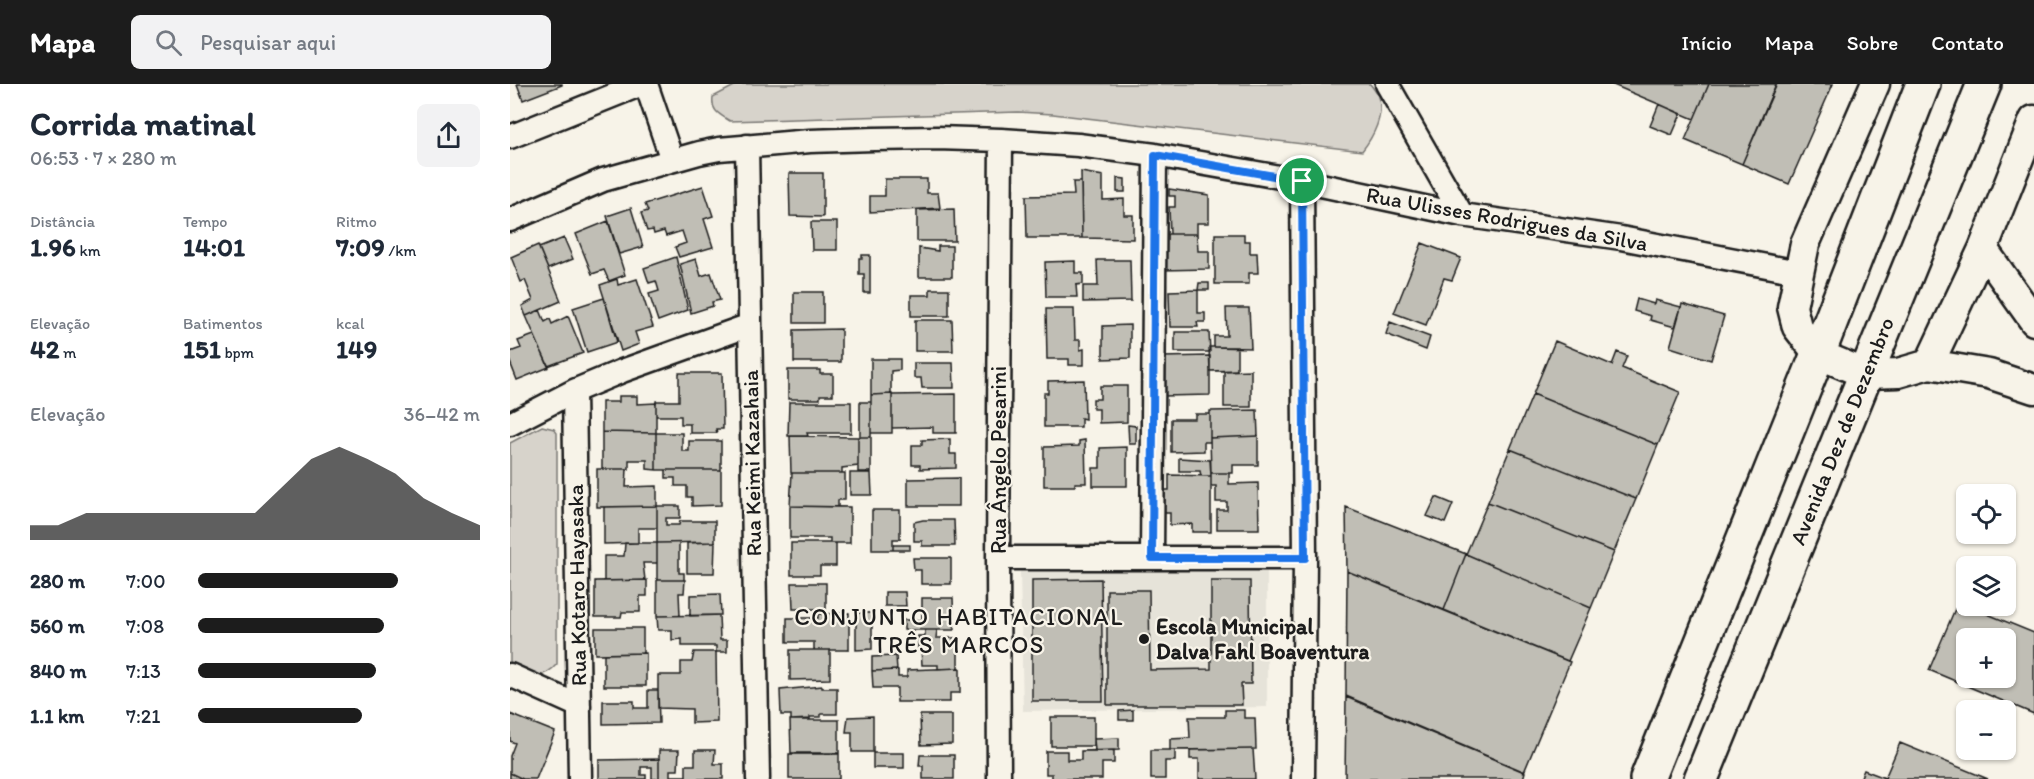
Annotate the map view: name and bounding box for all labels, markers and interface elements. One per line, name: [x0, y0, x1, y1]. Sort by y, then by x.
search box: [131, 15, 551, 69]
text: Mapa: [30, 25, 95, 59]
icon: search: [152, 26, 185, 59]
text: Pesquisar aqui: [200, 29, 336, 56]
text: Início: [1681, 30, 1732, 55]
text: Mapa: [1765, 30, 1814, 55]
text: Sobre: [1847, 30, 1898, 55]
text: Contato: [1931, 30, 2004, 55]
text: Corrida matinal: [30, 104, 256, 143]
button: share: [417, 104, 480, 167]
text: 06:53 · 7 × 280 m: [30, 146, 177, 170]
pin: [1276, 155, 1327, 206]
icon: arrive: [1285, 164, 1318, 197]
street label: Rua Ulisses Rodrigues da Silva: [1364, 181, 1650, 257]
text: Distância: [30, 212, 95, 231]
text: Tempo: [183, 212, 228, 231]
text: Ritmo: [336, 212, 377, 231]
text: 1.96: [30, 231, 76, 263]
text: 14:01: [183, 231, 245, 263]
text: 7:09: [336, 231, 385, 263]
text: km: [76, 241, 101, 260]
text: /km: [385, 241, 416, 260]
street label: Avenida Dez de Dezembro: [1784, 313, 1900, 549]
text: Elevação: [30, 314, 90, 333]
text: Batimentos: [183, 314, 263, 333]
text: kcal: [336, 314, 364, 333]
text: 42: [30, 333, 59, 365]
text: 151: [183, 333, 221, 365]
text: 149: [336, 333, 377, 365]
text: m: [59, 343, 76, 362]
text: bpm: [221, 343, 254, 362]
street label: Rua Ângelo Pesarini: [985, 366, 1012, 554]
street label: Rua Keimi Kazahaia: [737, 369, 767, 557]
text: Elevação: [30, 402, 105, 426]
text: 36–42 m: [404, 402, 480, 426]
street label: Rua Kotaro Hayasaka: [562, 483, 592, 686]
map controls: [1956, 484, 2016, 760]
button: locate: [1956, 484, 2016, 544]
button: layers: [1956, 556, 2016, 616]
text: 280 m: [30, 569, 85, 593]
text: 7:00: [126, 569, 165, 593]
district label: CONJUNTO HABITACIONAL TRÊS MARCOS: [794, 602, 1124, 659]
place label: Escola Municipal Dalva Fahl Boaventura: [1156, 613, 1369, 665]
text: 560 m: [30, 614, 85, 638]
text: 7:08: [126, 614, 164, 638]
button: +: [1956, 628, 2016, 688]
marker: Escola Municipal Dalva Fahl Boaventura: [1137, 632, 1151, 646]
text: 840 m: [30, 659, 87, 683]
text: 7:13: [126, 659, 161, 683]
button: −: [1956, 700, 2016, 760]
text: 1.1 km: [30, 704, 84, 728]
text: 7:21: [126, 704, 161, 728]

